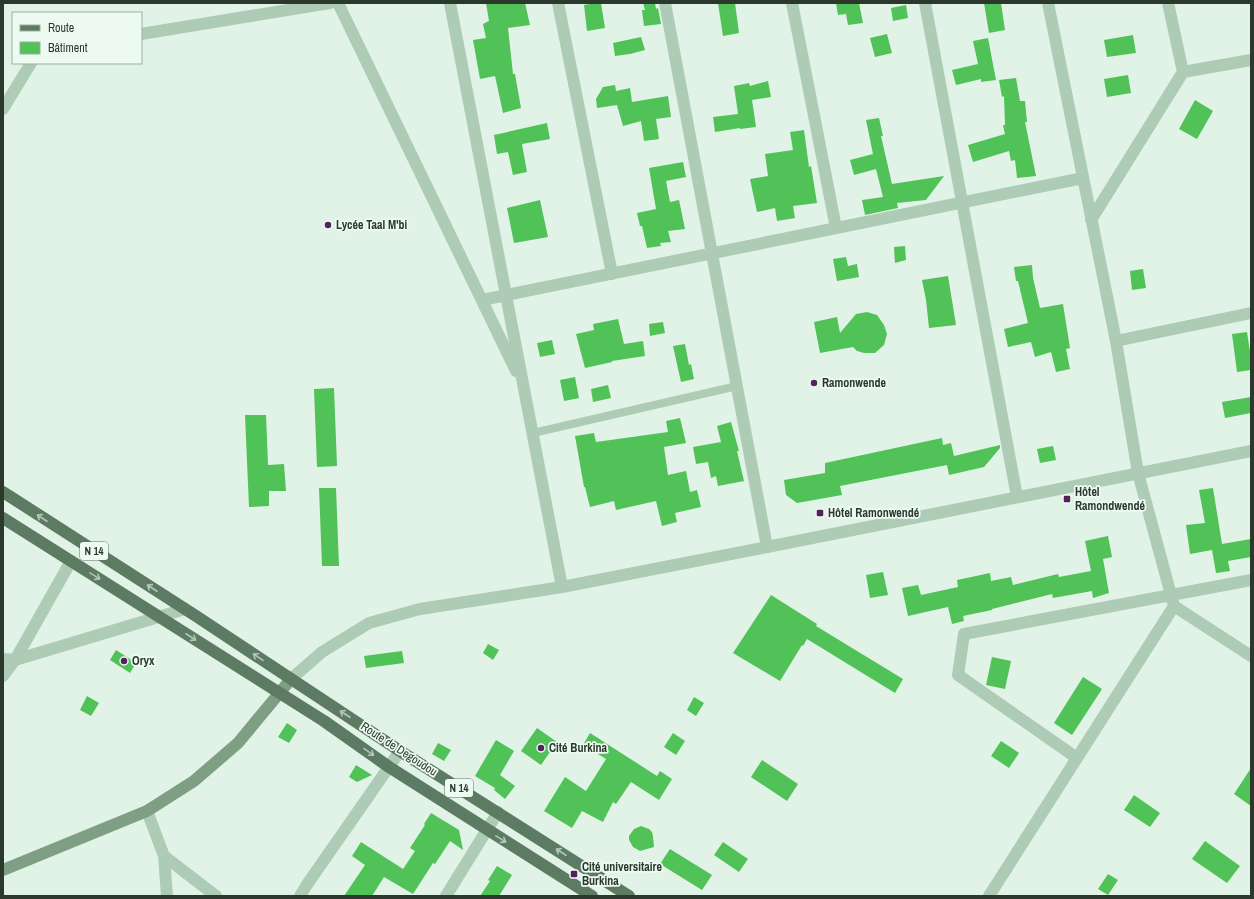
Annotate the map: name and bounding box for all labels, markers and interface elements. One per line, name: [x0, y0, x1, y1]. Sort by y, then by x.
legend: [12, 12, 142, 64]
text: Route: [48, 20, 74, 36]
text: Bâtiment: [48, 40, 88, 56]
place label: Lycée Taal M'bi: [336, 217, 408, 233]
marker: Lycée Taal M'bi: [323, 220, 333, 230]
place label: Ramonwende: [822, 375, 887, 391]
marker: Ramonwende: [809, 378, 819, 388]
place label: Hôtel Ramondwendé: [1075, 484, 1146, 514]
marker: Hôtel Ramondwendé: [1062, 494, 1072, 504]
place label: Hôtel Ramonwendé: [828, 505, 920, 521]
marker: Hôtel Ramonwendé: [815, 508, 825, 518]
one-way arrow: [36, 513, 48, 521]
road number: N 14: [80, 542, 108, 560]
one-way arrow: [89, 573, 101, 581]
one-way arrow: [147, 584, 158, 592]
one-way arrow: [185, 633, 196, 641]
place label: Oryx: [132, 653, 155, 669]
one-way arrow: [253, 653, 264, 661]
marker: Oryx: [119, 656, 129, 666]
one-way arrow: [340, 710, 351, 718]
street label: Route de Degoudou: [358, 718, 440, 780]
place label: Cité Burkina: [549, 740, 607, 756]
marker: Cité Burkina: [536, 743, 546, 753]
one-way arrow: [363, 748, 374, 756]
road number: N 14: [445, 779, 473, 797]
one-way arrow: [495, 835, 506, 843]
one-way arrow: [555, 848, 566, 856]
place label: Cité universitaire Burkina: [582, 859, 662, 889]
marker: Cité universitaire Burkina: [569, 869, 579, 879]

